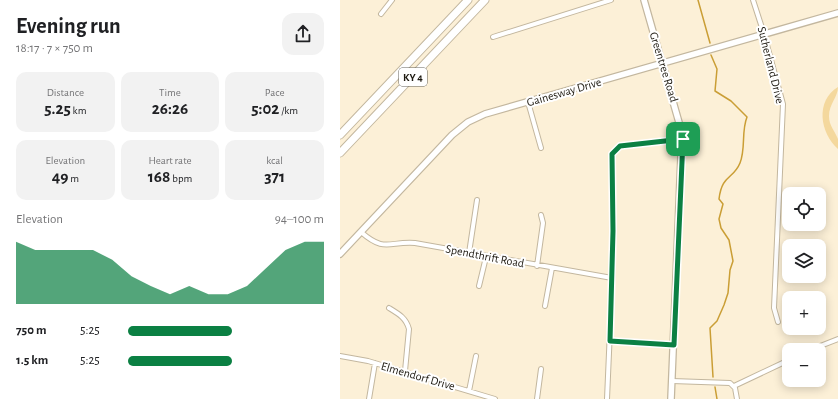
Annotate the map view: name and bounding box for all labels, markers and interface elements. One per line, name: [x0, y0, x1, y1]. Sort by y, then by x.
button: share: [282, 13, 324, 55]
text: Evening run: [16, 15, 121, 37]
street label: Sutherland Drive: [756, 25, 786, 105]
street label: Greentree Road: [648, 30, 680, 104]
text: 18:17 · 7 × 750 m: [16, 42, 93, 55]
road number: KY 4: [399, 68, 427, 86]
street label: Gainesway Drive: [525, 76, 603, 109]
text: Distance: [47, 87, 84, 98]
text: Time: [159, 87, 181, 98]
text: Pace: [265, 87, 285, 98]
text: 5.25: [44, 100, 71, 117]
text: 26:26: [152, 100, 188, 117]
text: 5:02: [251, 100, 279, 117]
text: km: [71, 105, 86, 116]
text: /km: [279, 105, 298, 116]
pin: [666, 122, 700, 156]
icon: arrive: [672, 128, 694, 150]
text: Elevation: [45, 155, 85, 166]
text: Heart rate: [148, 155, 192, 166]
text: kcal: [266, 155, 283, 166]
text: 49: [52, 168, 68, 185]
text: 168: [148, 168, 170, 185]
text: 371: [264, 168, 285, 185]
text: m: [68, 173, 79, 184]
text: bpm: [170, 173, 192, 184]
map controls: [782, 187, 826, 387]
button: locate: [782, 187, 826, 231]
text: Elevation: [16, 213, 63, 226]
text: 94–100 m: [275, 213, 324, 226]
button: layers: [782, 239, 826, 283]
street label: Spendthrift Road: [445, 242, 525, 270]
button: +: [782, 291, 826, 335]
text: 750 m: [16, 324, 46, 337]
text: 5:25: [80, 324, 100, 337]
button: −: [782, 343, 826, 387]
text: 1.5 km: [16, 354, 48, 367]
text: 5:25: [80, 354, 100, 367]
street label: Elmendorf Drive: [380, 360, 456, 392]

